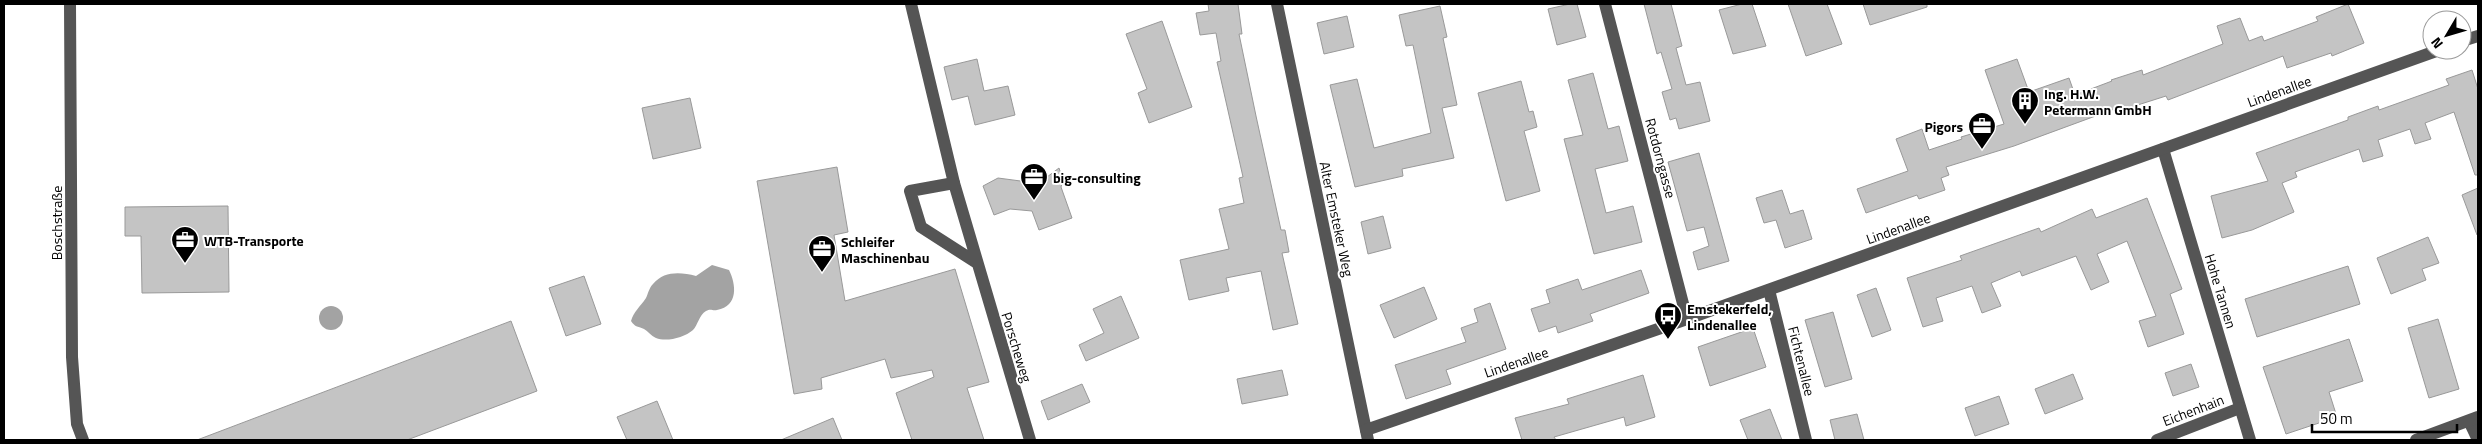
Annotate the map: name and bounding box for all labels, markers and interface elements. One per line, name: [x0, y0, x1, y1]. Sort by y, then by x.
north arrow: [2422, 10, 2472, 60]
text: N: [2425, 33, 2448, 54]
street label: Lindenallee: [2244, 70, 2314, 112]
place label: Ing. H.W. Petermann GmbH: [2044, 83, 2152, 120]
building icon: Ing. H.W. Petermann GmbH: [2010, 86, 2040, 125]
office icon: Pigors: [1967, 111, 1997, 150]
street label: Rotdorngasse: [1640, 116, 1682, 200]
place label: Pigors: [1924, 116, 1963, 137]
street label: Alter Emsteker Weg: [1315, 159, 1359, 279]
office icon: big-consulting: [1019, 162, 1049, 201]
place label: big-consulting: [1053, 167, 1141, 188]
street label: Boschstraße: [46, 186, 67, 260]
street label: Lindenallee: [1863, 207, 1933, 249]
office icon: WTB-Transporte: [170, 225, 200, 264]
place label: WTB-Transporte: [204, 230, 304, 251]
place label: Schleifer Maschinenbau: [841, 231, 930, 268]
office icon: Schleifer Maschinenbau: [807, 234, 837, 273]
street label: Hohe Tannen: [2200, 251, 2242, 331]
place label: Emstekerfeld, Lindenallee: [1687, 298, 1772, 335]
bus stop icon: Emstekerfeld, Lindenallee: [1653, 301, 1683, 340]
street label: Porscheweg: [996, 309, 1038, 385]
street label: Fichtenallee: [1783, 324, 1821, 398]
street label: Lindenallee: [1481, 341, 1551, 383]
street label: Eichenhain: [2159, 389, 2227, 431]
scale bar: [2312, 402, 2457, 434]
text: 50 m: [2320, 407, 2353, 430]

